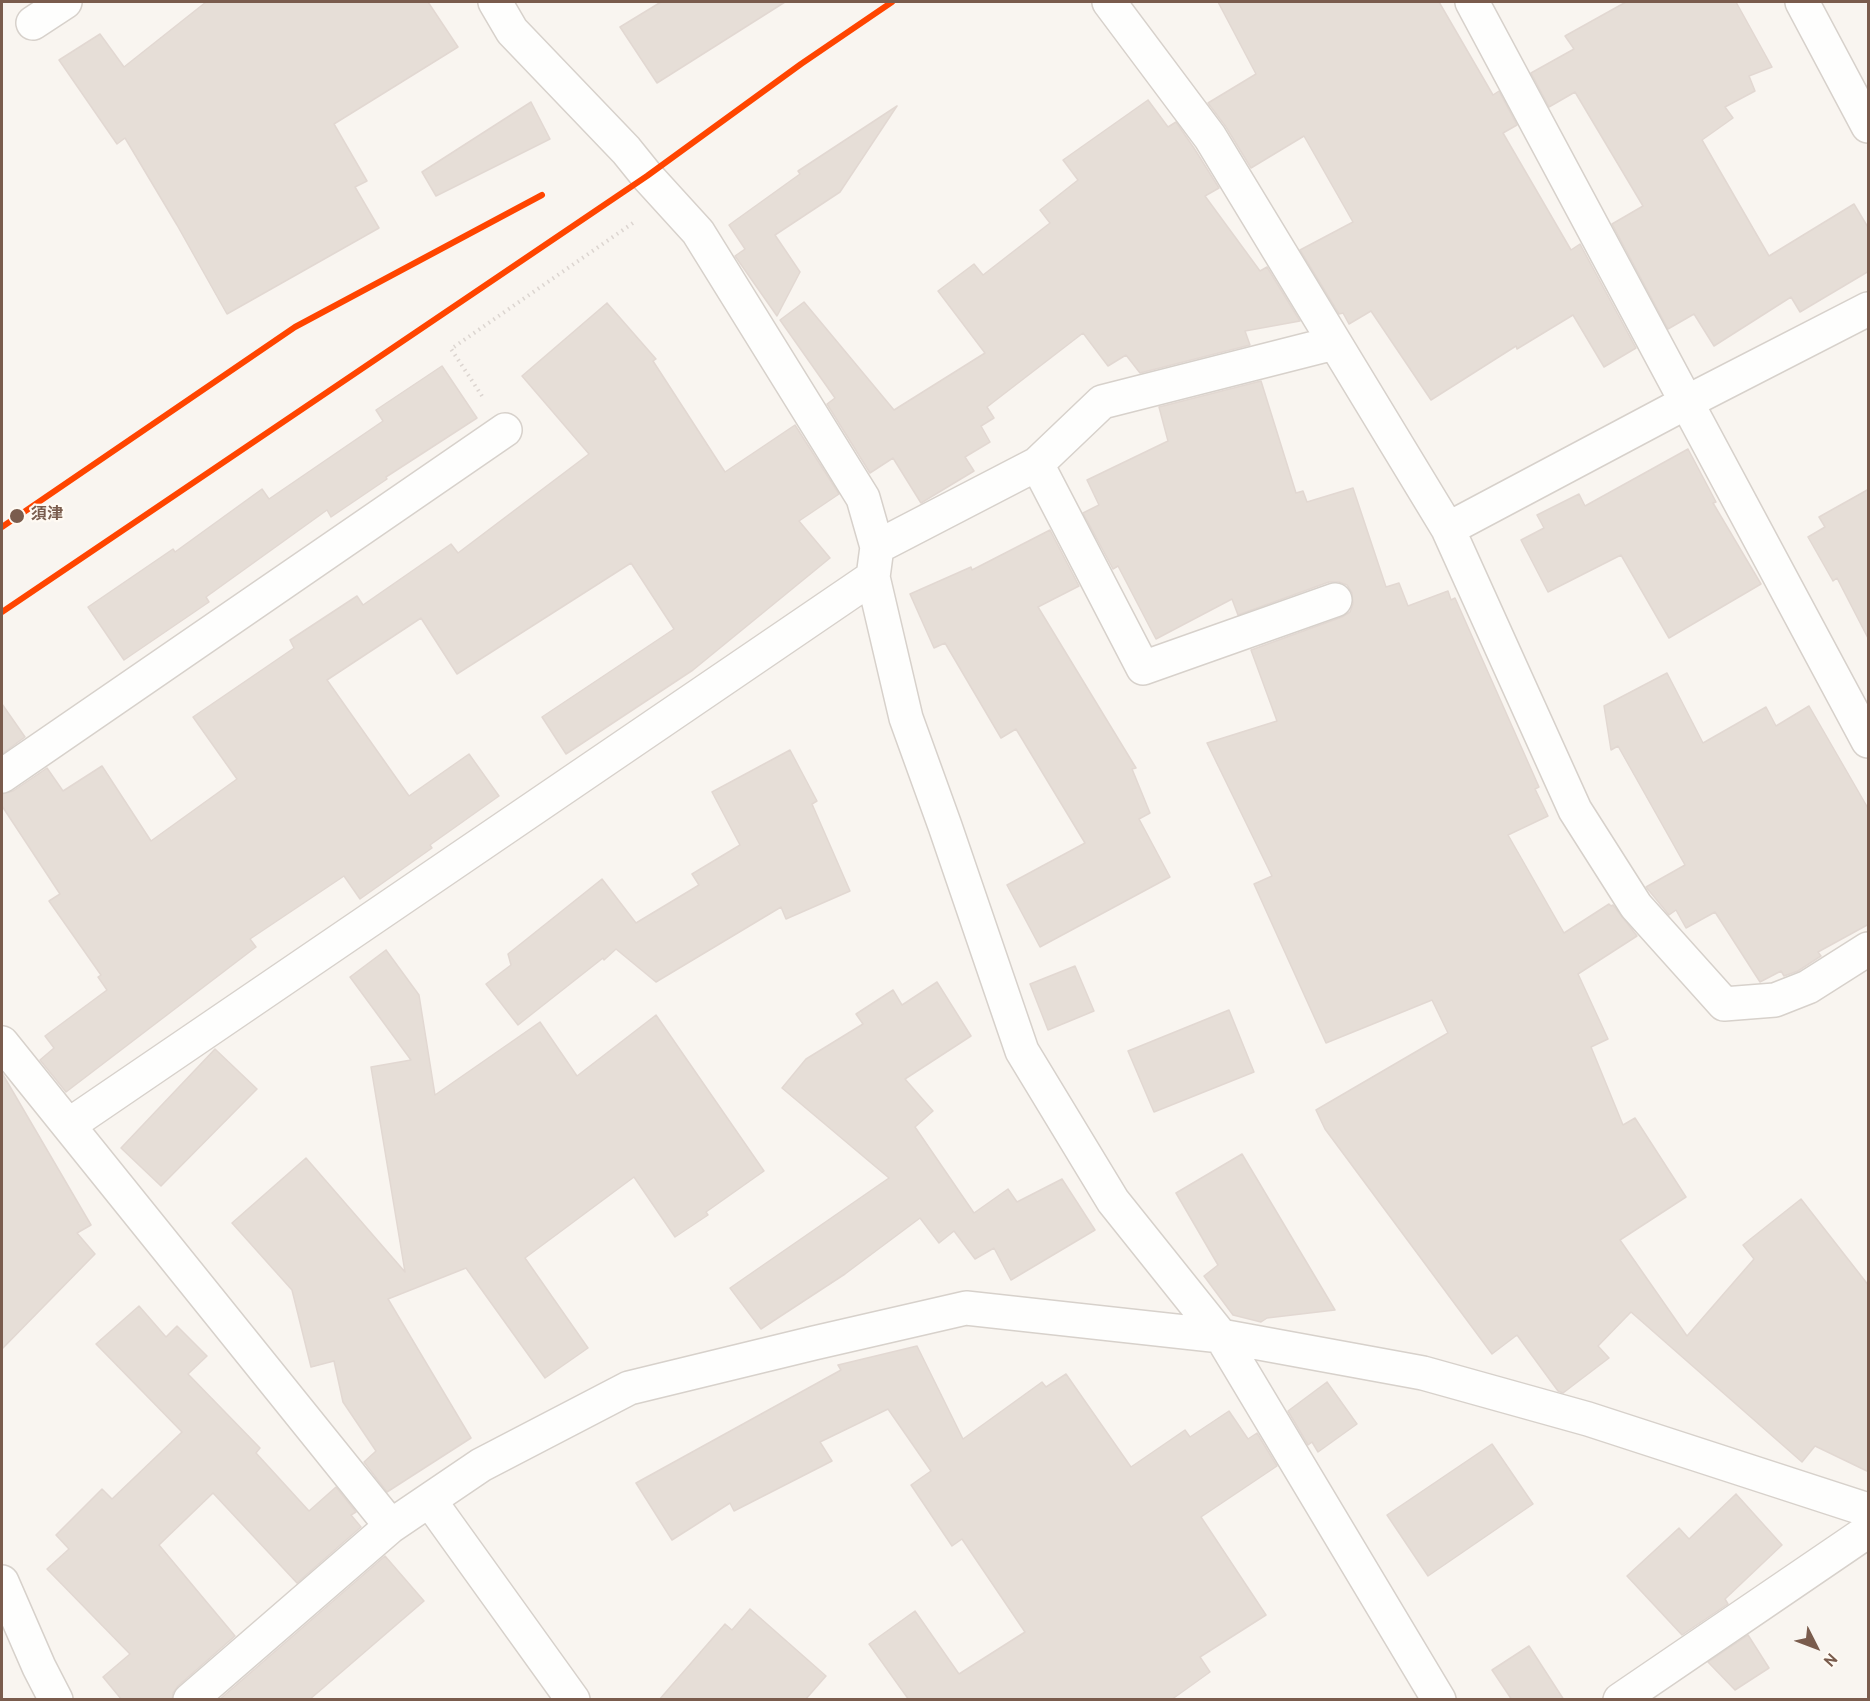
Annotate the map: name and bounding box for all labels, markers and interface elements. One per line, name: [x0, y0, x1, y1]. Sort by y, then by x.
place label: 須津: [31, 506, 63, 526]
marker: 須津: [8, 507, 26, 525]
north arrow: [1786, 1617, 1846, 1677]
text: N: [1818, 1648, 1841, 1670]

